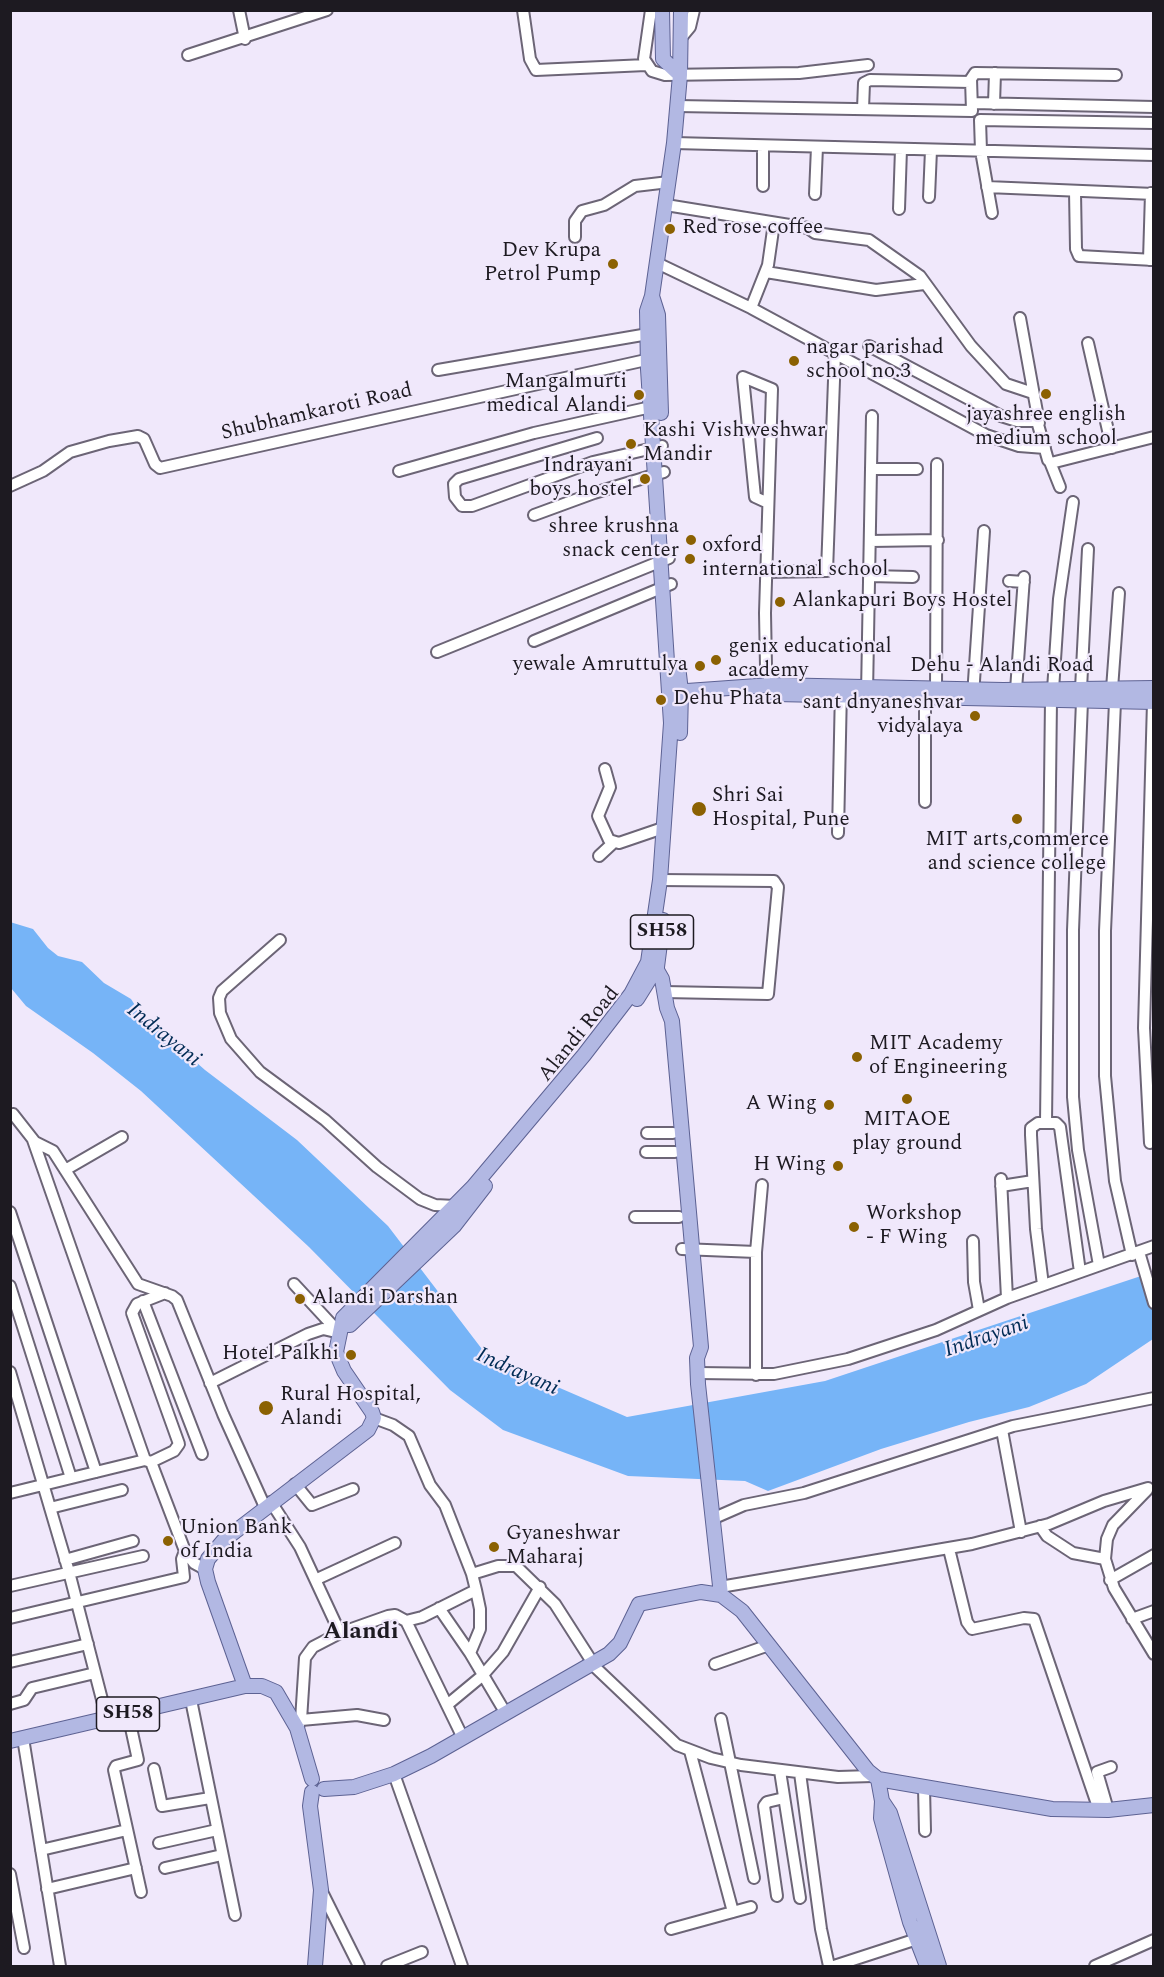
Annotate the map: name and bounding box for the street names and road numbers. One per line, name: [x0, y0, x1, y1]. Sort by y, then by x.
street label: Shubhamkaroti Road: [219, 379, 415, 447]
street label: Dehu - Alandi Road: [910, 654, 1094, 680]
road number: SH58: [630, 915, 694, 949]
street label: Alandi Road: [534, 982, 626, 1088]
road number: SH58: [96, 1697, 160, 1731]

